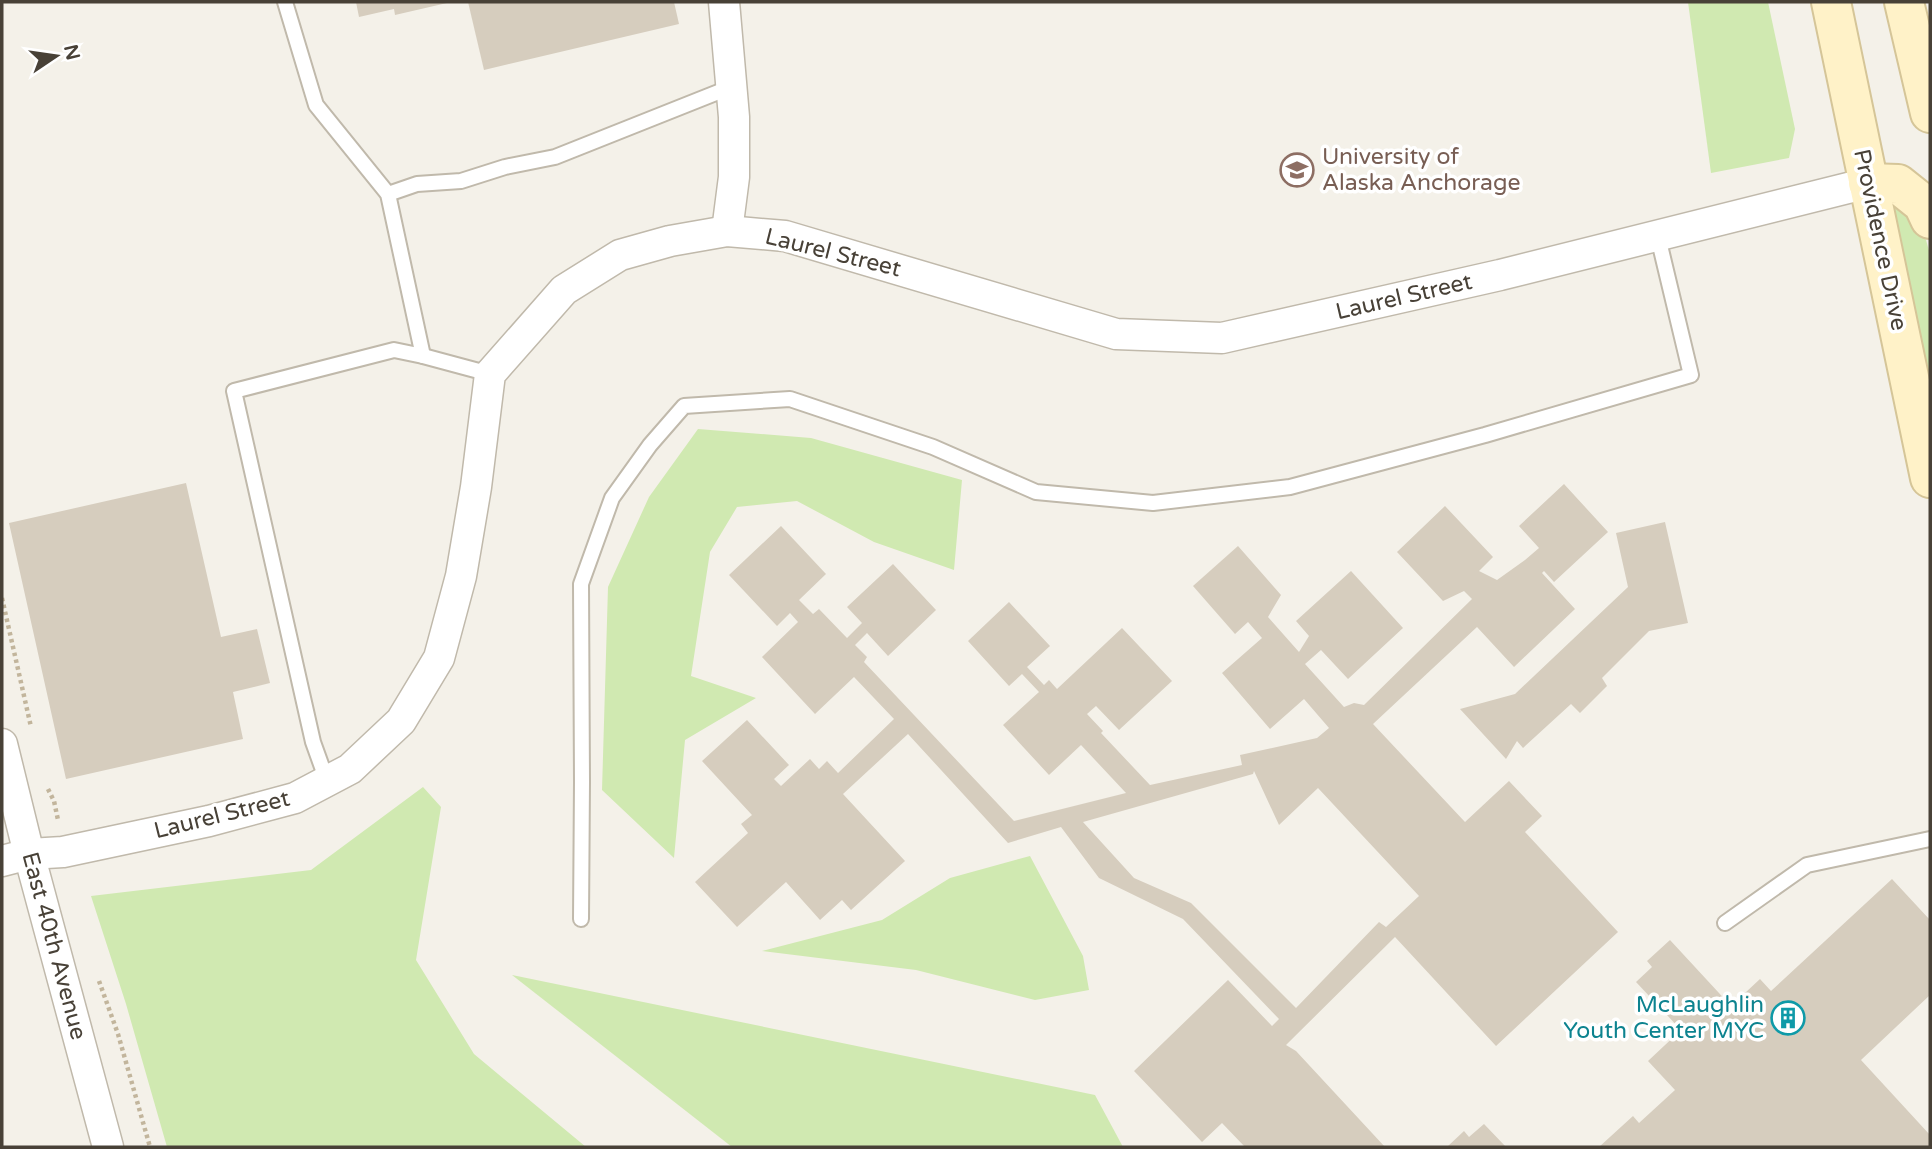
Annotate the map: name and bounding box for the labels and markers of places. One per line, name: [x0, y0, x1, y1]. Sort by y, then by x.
place label: University of Alaska Anchorage: [1322, 143, 1520, 197]
school or university icon: University of Alaska Anchorage: [1278, 151, 1316, 189]
place label: McLaughlin Youth Center MYC: [1563, 991, 1764, 1045]
building icon: McLaughlin Youth Center MYC: [1769, 999, 1807, 1037]

